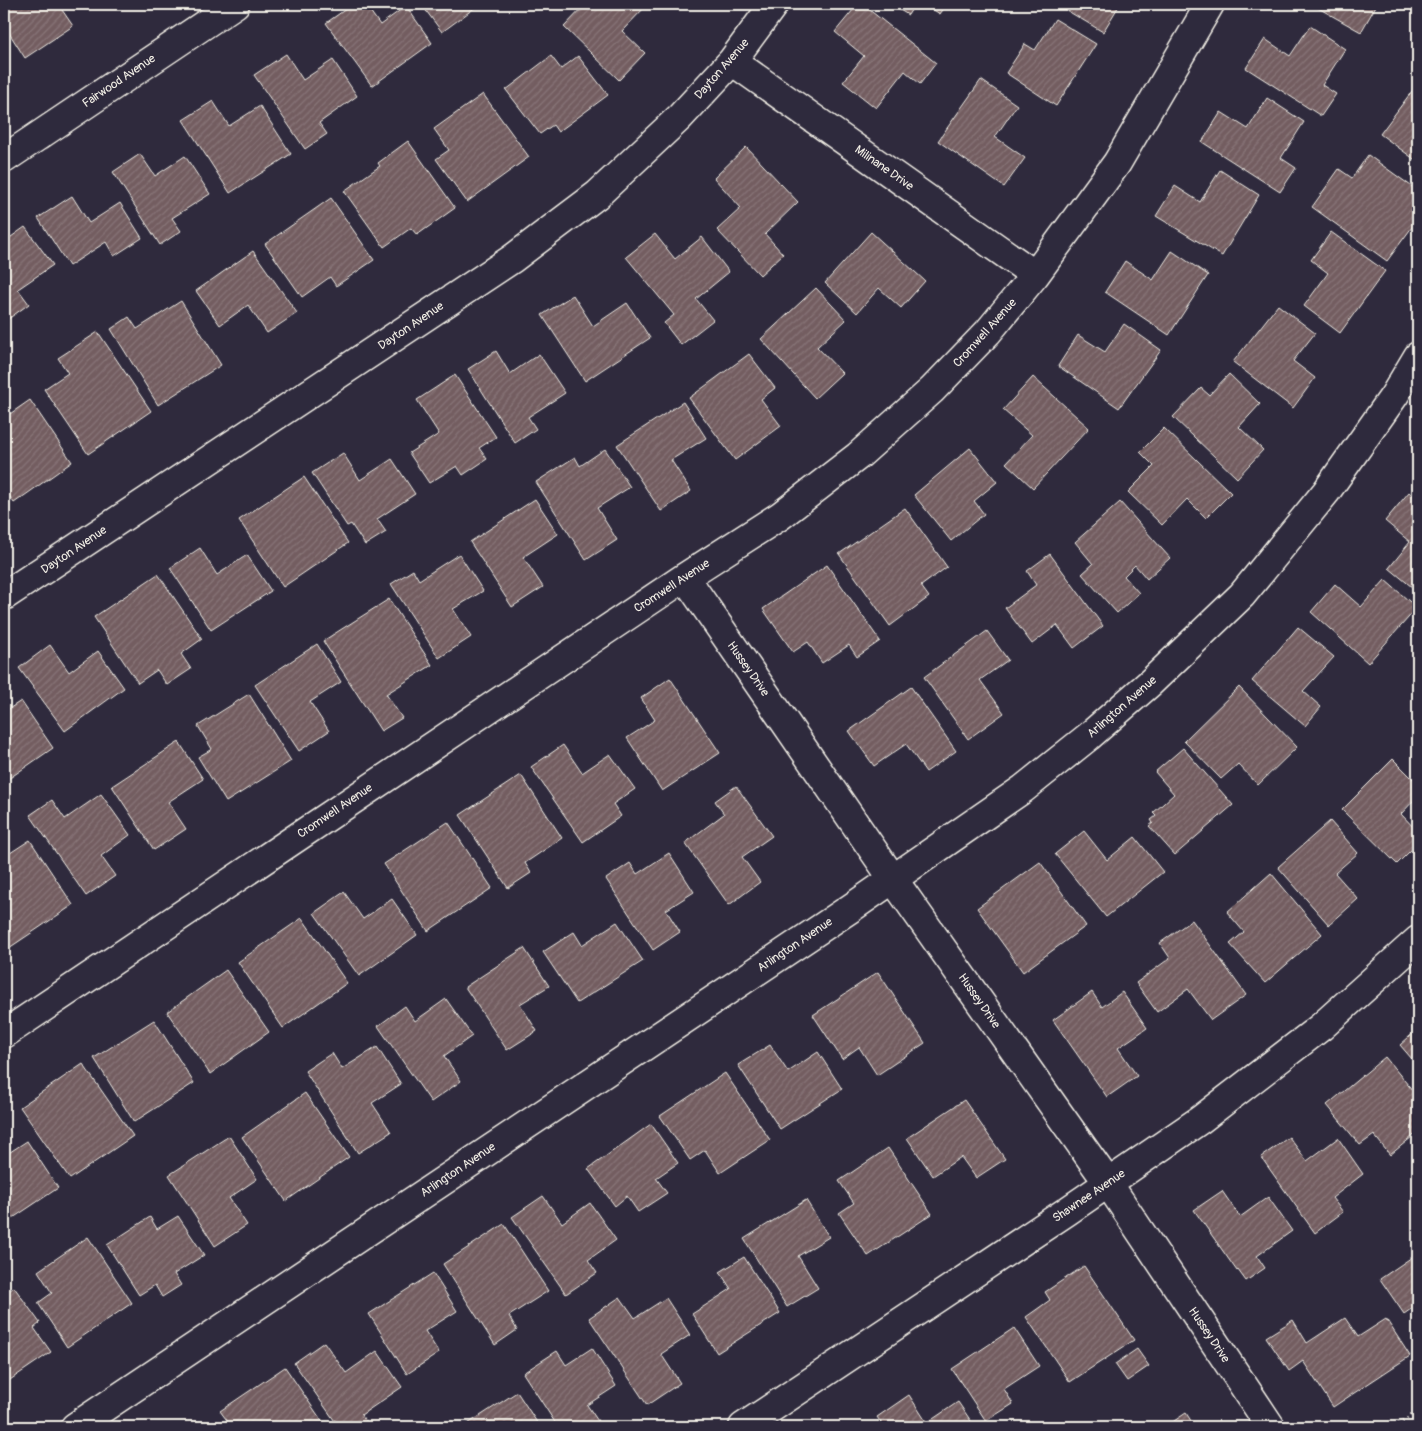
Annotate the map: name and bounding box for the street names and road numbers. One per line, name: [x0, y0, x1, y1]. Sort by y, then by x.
street label: Dayton Avenue: [692, 35, 753, 102]
street label: Fairwood Avenue: [80, 51, 158, 111]
street label: Milinane Drive: [852, 142, 916, 194]
street label: Cromwell Avenue: [950, 295, 1020, 371]
street label: Dayton Avenue: [375, 299, 447, 353]
street label: Dayton Avenue: [38, 523, 110, 577]
street label: Cromwell Avenue: [631, 556, 713, 616]
street label: Hussey Drive: [724, 639, 772, 699]
street label: Arlington Avenue: [1084, 673, 1160, 741]
street label: Cromwell Avenue: [295, 780, 375, 842]
street label: Arlington Avenue: [755, 914, 835, 976]
street label: Hussey Drive: [955, 971, 1003, 1031]
street label: Arlington Avenue: [418, 1139, 498, 1201]
street label: Shawnee Avenue: [1050, 1166, 1128, 1226]
street label: Hussey Drive: [1185, 1304, 1233, 1366]

